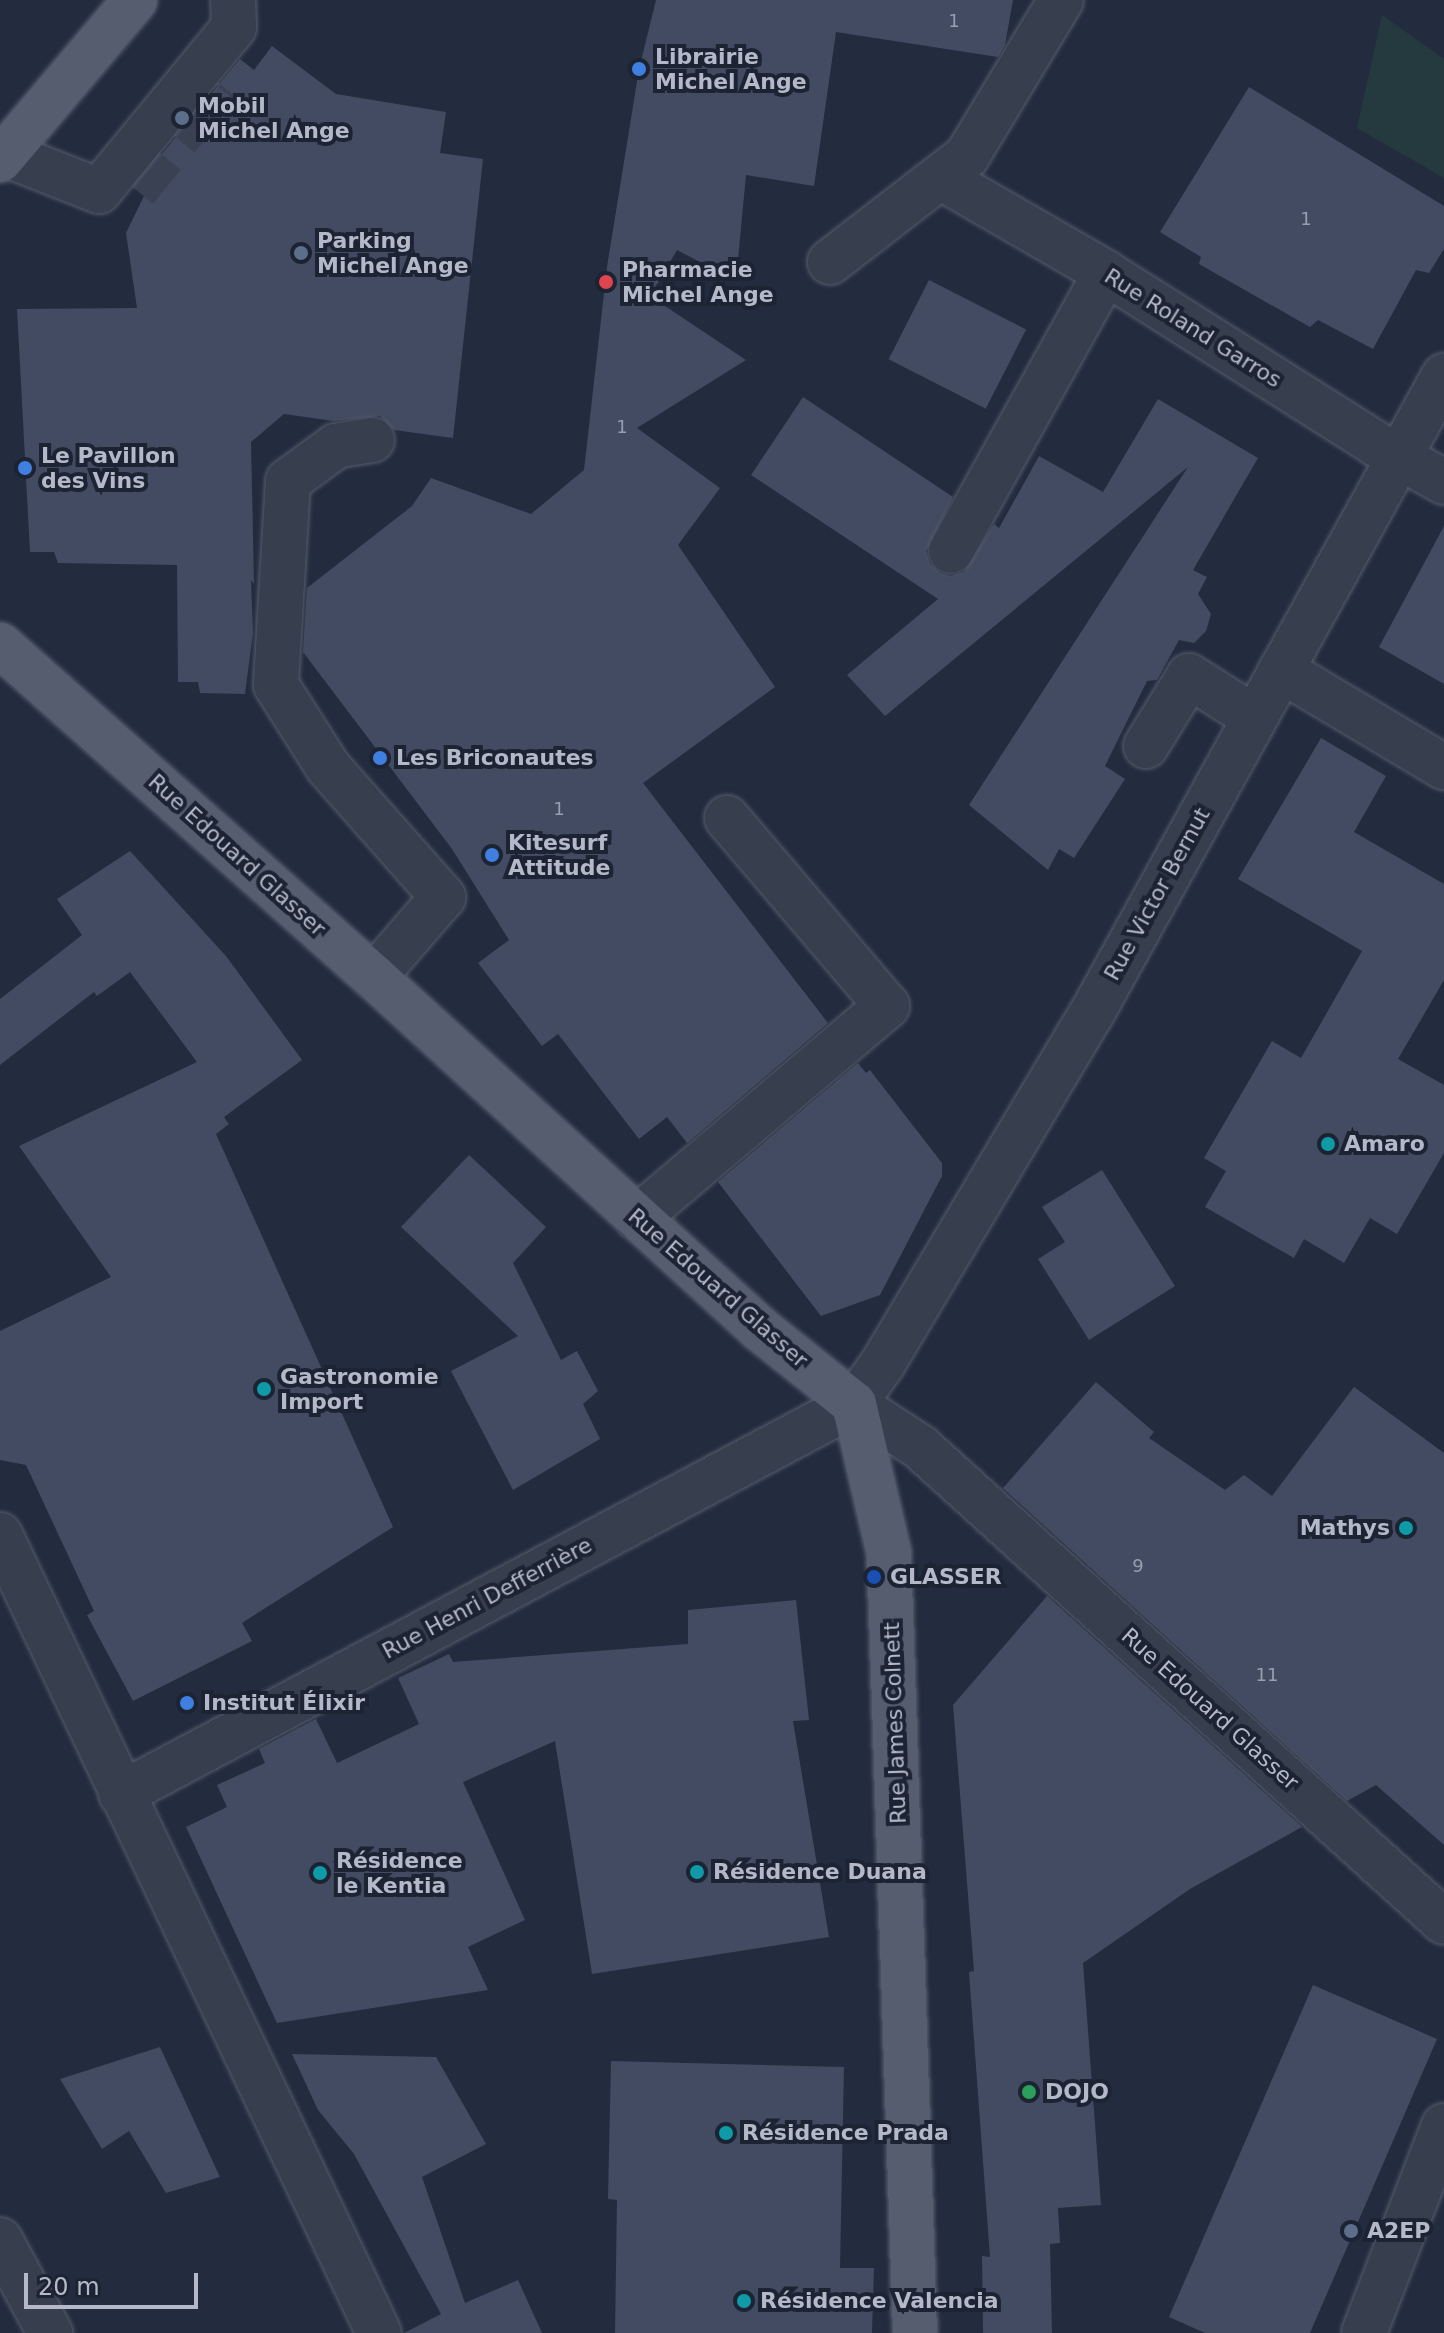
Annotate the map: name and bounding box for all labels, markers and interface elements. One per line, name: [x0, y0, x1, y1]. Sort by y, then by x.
house number: 1: [948, 10, 960, 32]
place label: Librairie Michel Ange: [655, 43, 807, 94]
marker: Librairie Michel Ange: [630, 60, 648, 78]
place label: Mobil Michel Ange: [198, 92, 350, 144]
marker: Mobil Michel Ange: [173, 109, 191, 127]
house number: 1: [1300, 208, 1312, 230]
place label: Parking Michel Ange: [317, 227, 469, 278]
marker: Parking Michel Ange: [292, 244, 310, 262]
place label: Pharmacie Michel Ange: [622, 256, 774, 308]
street label: Rue Roland Garros: [1100, 263, 1286, 393]
marker: Pharmacie Michel Ange: [597, 273, 615, 291]
house number: 1: [616, 416, 628, 438]
place label: Le Pavillon des Vins: [41, 442, 176, 494]
marker: Le Pavillon des Vins: [16, 459, 34, 477]
place label: Les Briconautes: [396, 745, 594, 771]
marker: Les Briconautes: [371, 749, 389, 767]
street label: Rue Edouard Glasser: [143, 768, 331, 942]
house number: 1: [553, 798, 565, 820]
street label: Rue Victor Bernut: [1099, 803, 1215, 985]
place label: Kitesurf Attitude: [508, 829, 610, 880]
marker: Kitesurf Attitude: [483, 846, 501, 864]
place label: Amaro: [1344, 1131, 1425, 1157]
marker: Amaro: [1319, 1135, 1337, 1153]
street label: Rue Edouard Glasser: [623, 1203, 813, 1373]
place label: Gastronomie Import: [280, 1363, 439, 1414]
marker: Gastronomie Import: [255, 1380, 273, 1398]
place label: Mathys: [1300, 1515, 1390, 1541]
marker: Mathys: [1397, 1519, 1415, 1537]
street label: Rue Henri Defferrière: [378, 1532, 596, 1664]
house number: 9: [1132, 1555, 1144, 1577]
place label: GLASSER: [890, 1564, 1002, 1590]
marker: GLASSER: [865, 1568, 883, 1586]
street label: Rue James Colnett: [878, 1622, 912, 1824]
street label: Rue Edouard Glasser: [1116, 1622, 1304, 1796]
house number: 11: [1256, 1664, 1278, 1686]
place label: Institut Élixir: [203, 1690, 365, 1716]
marker: Institut Élixir: [178, 1694, 196, 1712]
place label: Résidence le Kentia: [336, 1847, 463, 1898]
place label: Résidence Duana: [713, 1859, 927, 1885]
marker: Résidence Duana: [688, 1863, 706, 1881]
marker: Résidence le Kentia: [311, 1864, 329, 1882]
place label: DOJO: [1045, 2079, 1109, 2105]
marker: DOJO: [1020, 2083, 1038, 2101]
place label: Résidence Prada: [742, 2120, 949, 2146]
marker: Résidence Prada: [717, 2124, 735, 2142]
place label: A2EP: [1367, 2218, 1430, 2244]
marker: A2EP: [1342, 2222, 1360, 2240]
scale bar: [28, 2257, 202, 2307]
text: 20 m: [38, 2273, 100, 2301]
place label: Résidence Valencia: [760, 2288, 999, 2314]
marker: Résidence Valencia: [735, 2292, 753, 2310]

